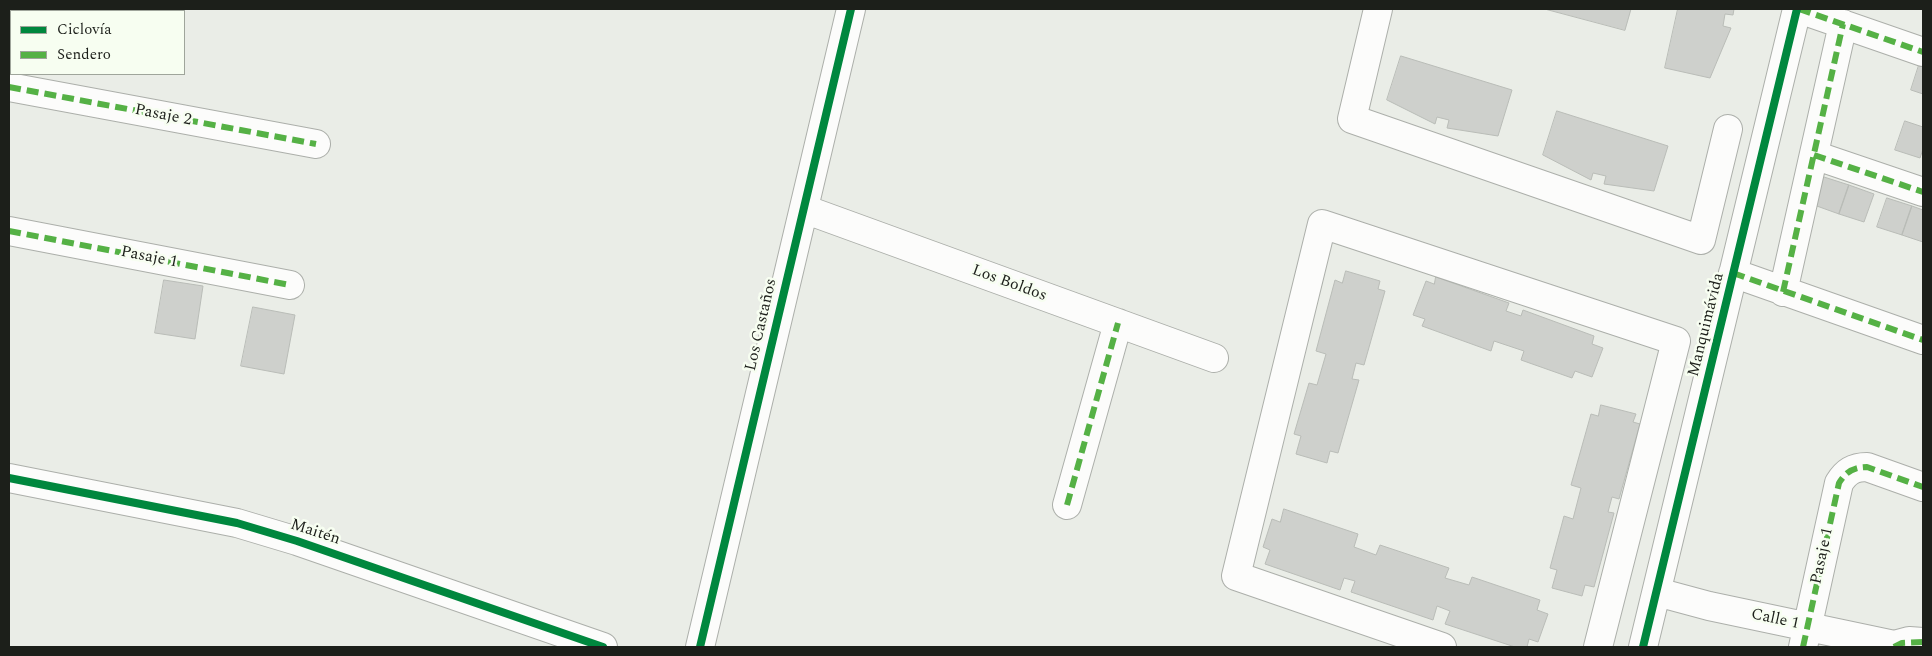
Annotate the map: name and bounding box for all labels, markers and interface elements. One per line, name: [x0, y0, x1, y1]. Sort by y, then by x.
legend: [10, 10, 185, 75]
text: Ciclovía: [57, 18, 112, 41]
text: Sendero: [57, 43, 111, 66]
street label: Pasaje 2: [133, 101, 193, 131]
street label: Pasaje 1: [119, 243, 179, 273]
street label: Los Boldos: [969, 262, 1049, 306]
street label: Manquimávida: [1685, 271, 1729, 379]
street label: Los Castaños: [742, 277, 782, 373]
street label: Maitén: [288, 516, 342, 550]
street label: Pasaje 1: [1808, 526, 1838, 586]
street label: Calle 1: [1749, 606, 1801, 634]

